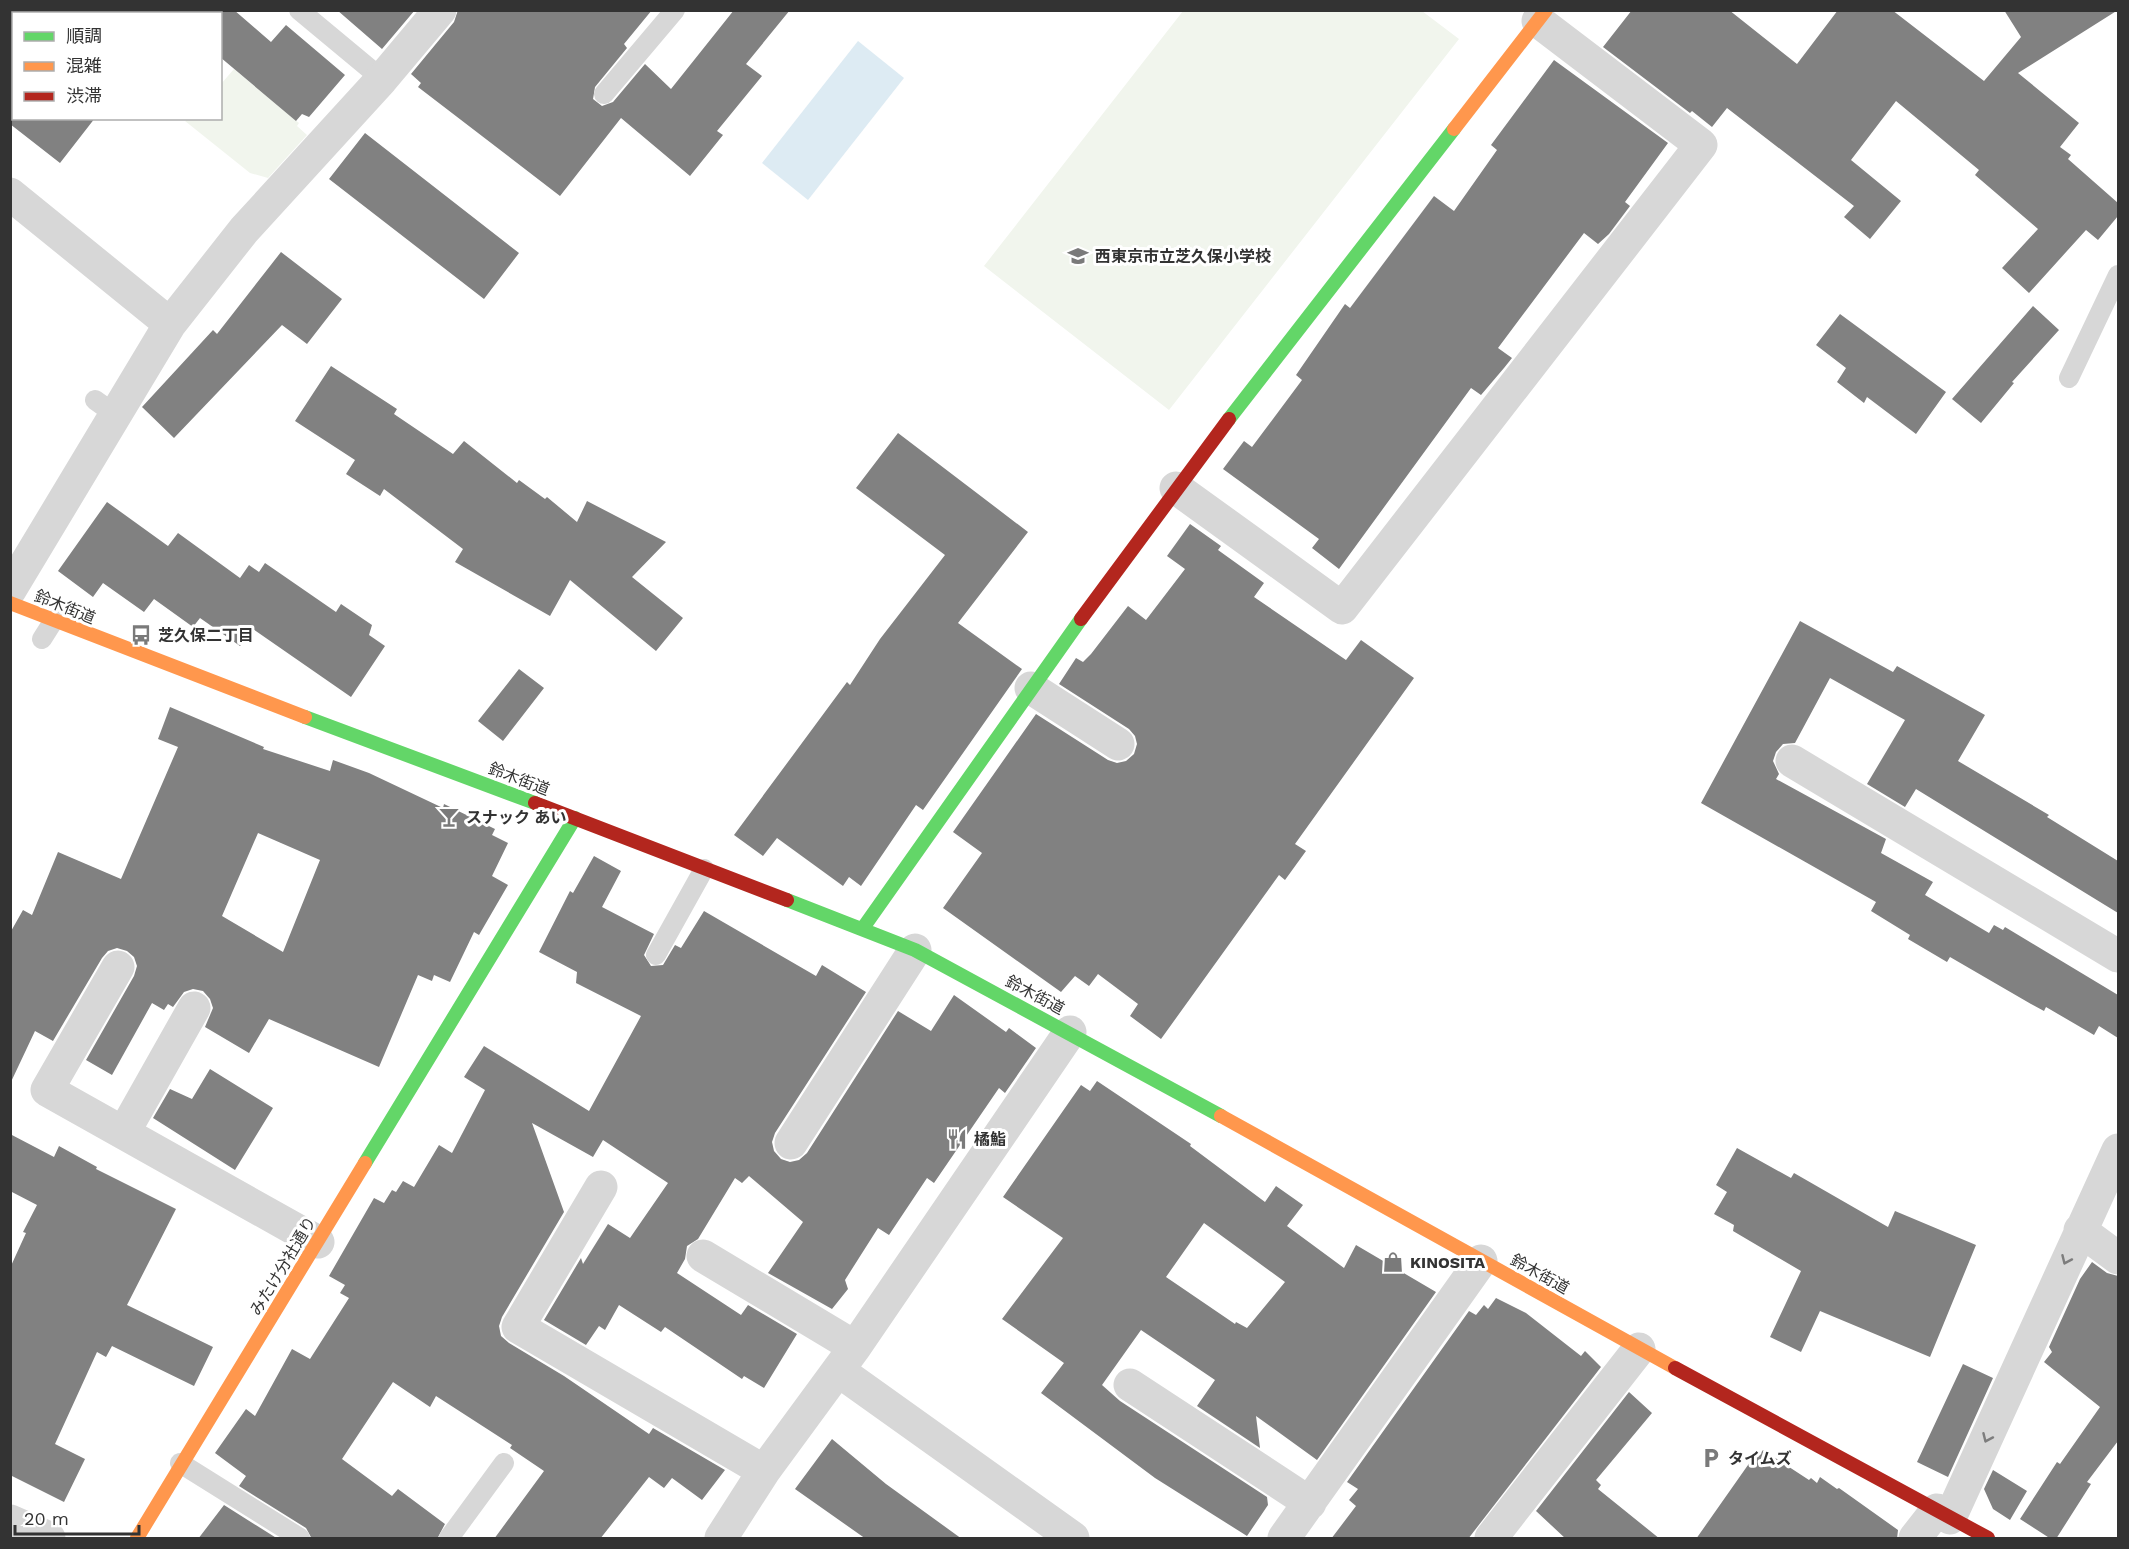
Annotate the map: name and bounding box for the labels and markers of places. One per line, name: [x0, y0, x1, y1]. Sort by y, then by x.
school or university icon: 西東京市立芝久保小学校: [1066, 244, 1090, 268]
place label: 西東京市立芝久保小学校: [1095, 247, 1271, 266]
bus stop icon: 芝久保二丁目: [129, 623, 153, 647]
place label: 芝久保二丁目: [158, 626, 254, 645]
bar icon: スナック あい: [437, 805, 461, 829]
place label: スナック あい: [466, 808, 567, 827]
restaurant icon: 橘鮨: [945, 1127, 969, 1151]
place label: 橘鮨: [974, 1130, 1006, 1149]
shop icon: KINOSITA: [1381, 1250, 1405, 1274]
place label: KINOSITA: [1410, 1253, 1485, 1272]
parking icon: タイムズ: [1699, 1446, 1723, 1470]
place label: タイムズ: [1728, 1449, 1792, 1468]

